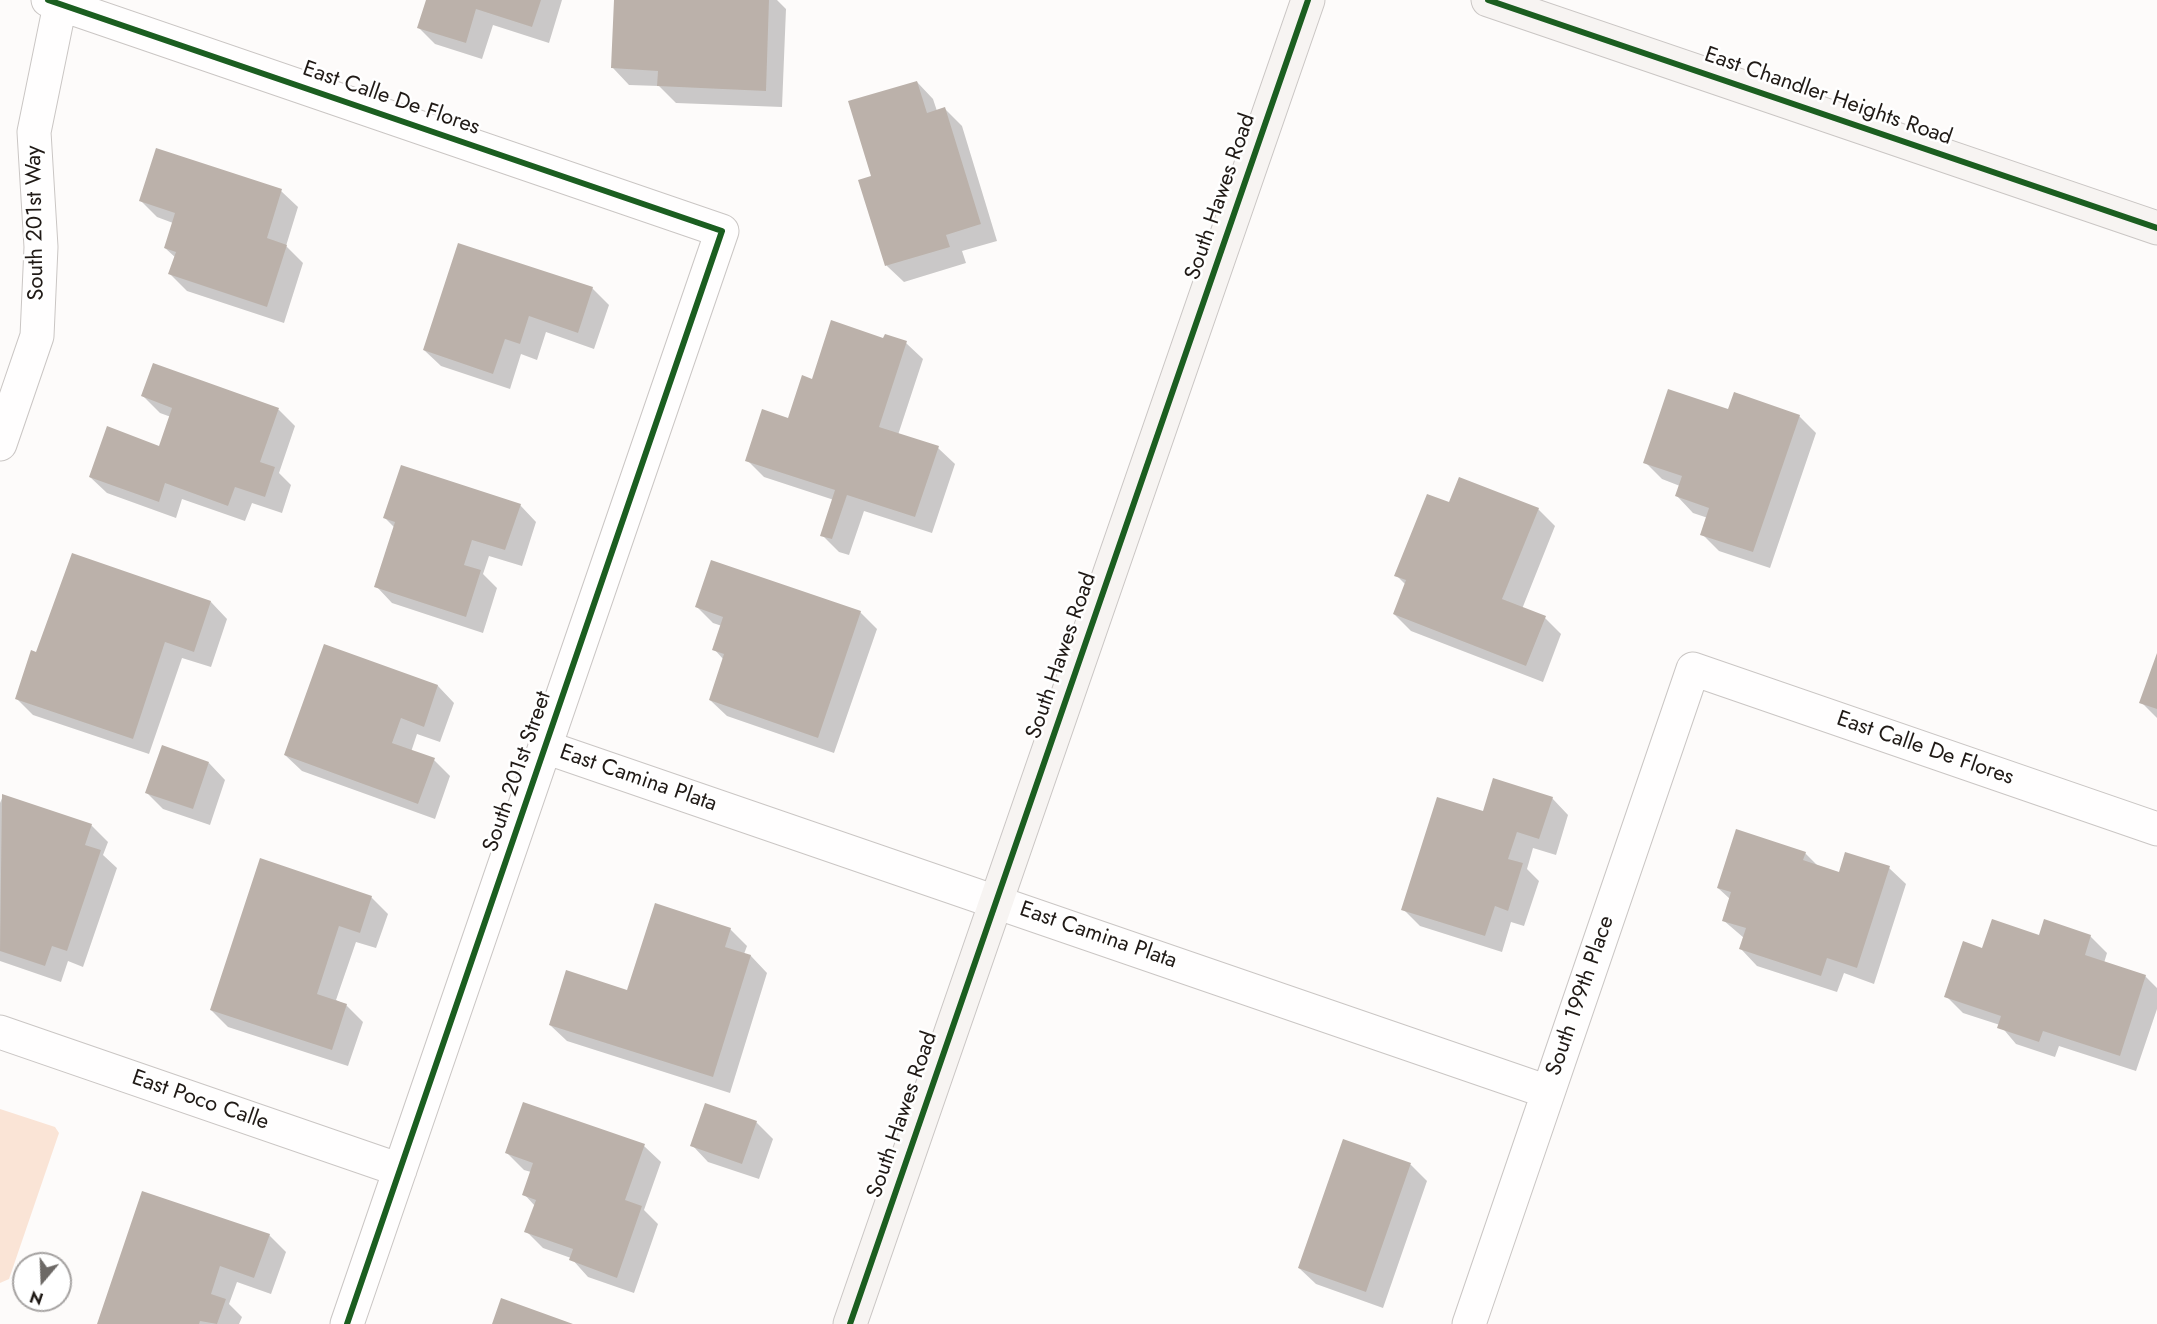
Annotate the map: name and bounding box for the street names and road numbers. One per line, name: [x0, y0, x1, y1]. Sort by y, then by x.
street label: East Chandler Heights Road: [1701, 42, 1955, 152]
street label: East Calle De Flores: [299, 56, 483, 142]
street label: South Hawes Road: [1180, 110, 1262, 284]
street label: South 201st Way: [21, 145, 51, 301]
street label: South Hawes Road: [1021, 569, 1103, 743]
street label: South 201st Street: [478, 688, 558, 856]
street label: East Calle De Flores: [1833, 706, 2017, 792]
street label: East Camina Plata: [556, 740, 720, 818]
street label: East Camina Plata: [1016, 897, 1180, 975]
street label: South 199th Place: [1541, 913, 1621, 1079]
street label: South Hawes Road: [862, 1028, 944, 1202]
street label: East Poco Calle: [128, 1065, 272, 1137]

